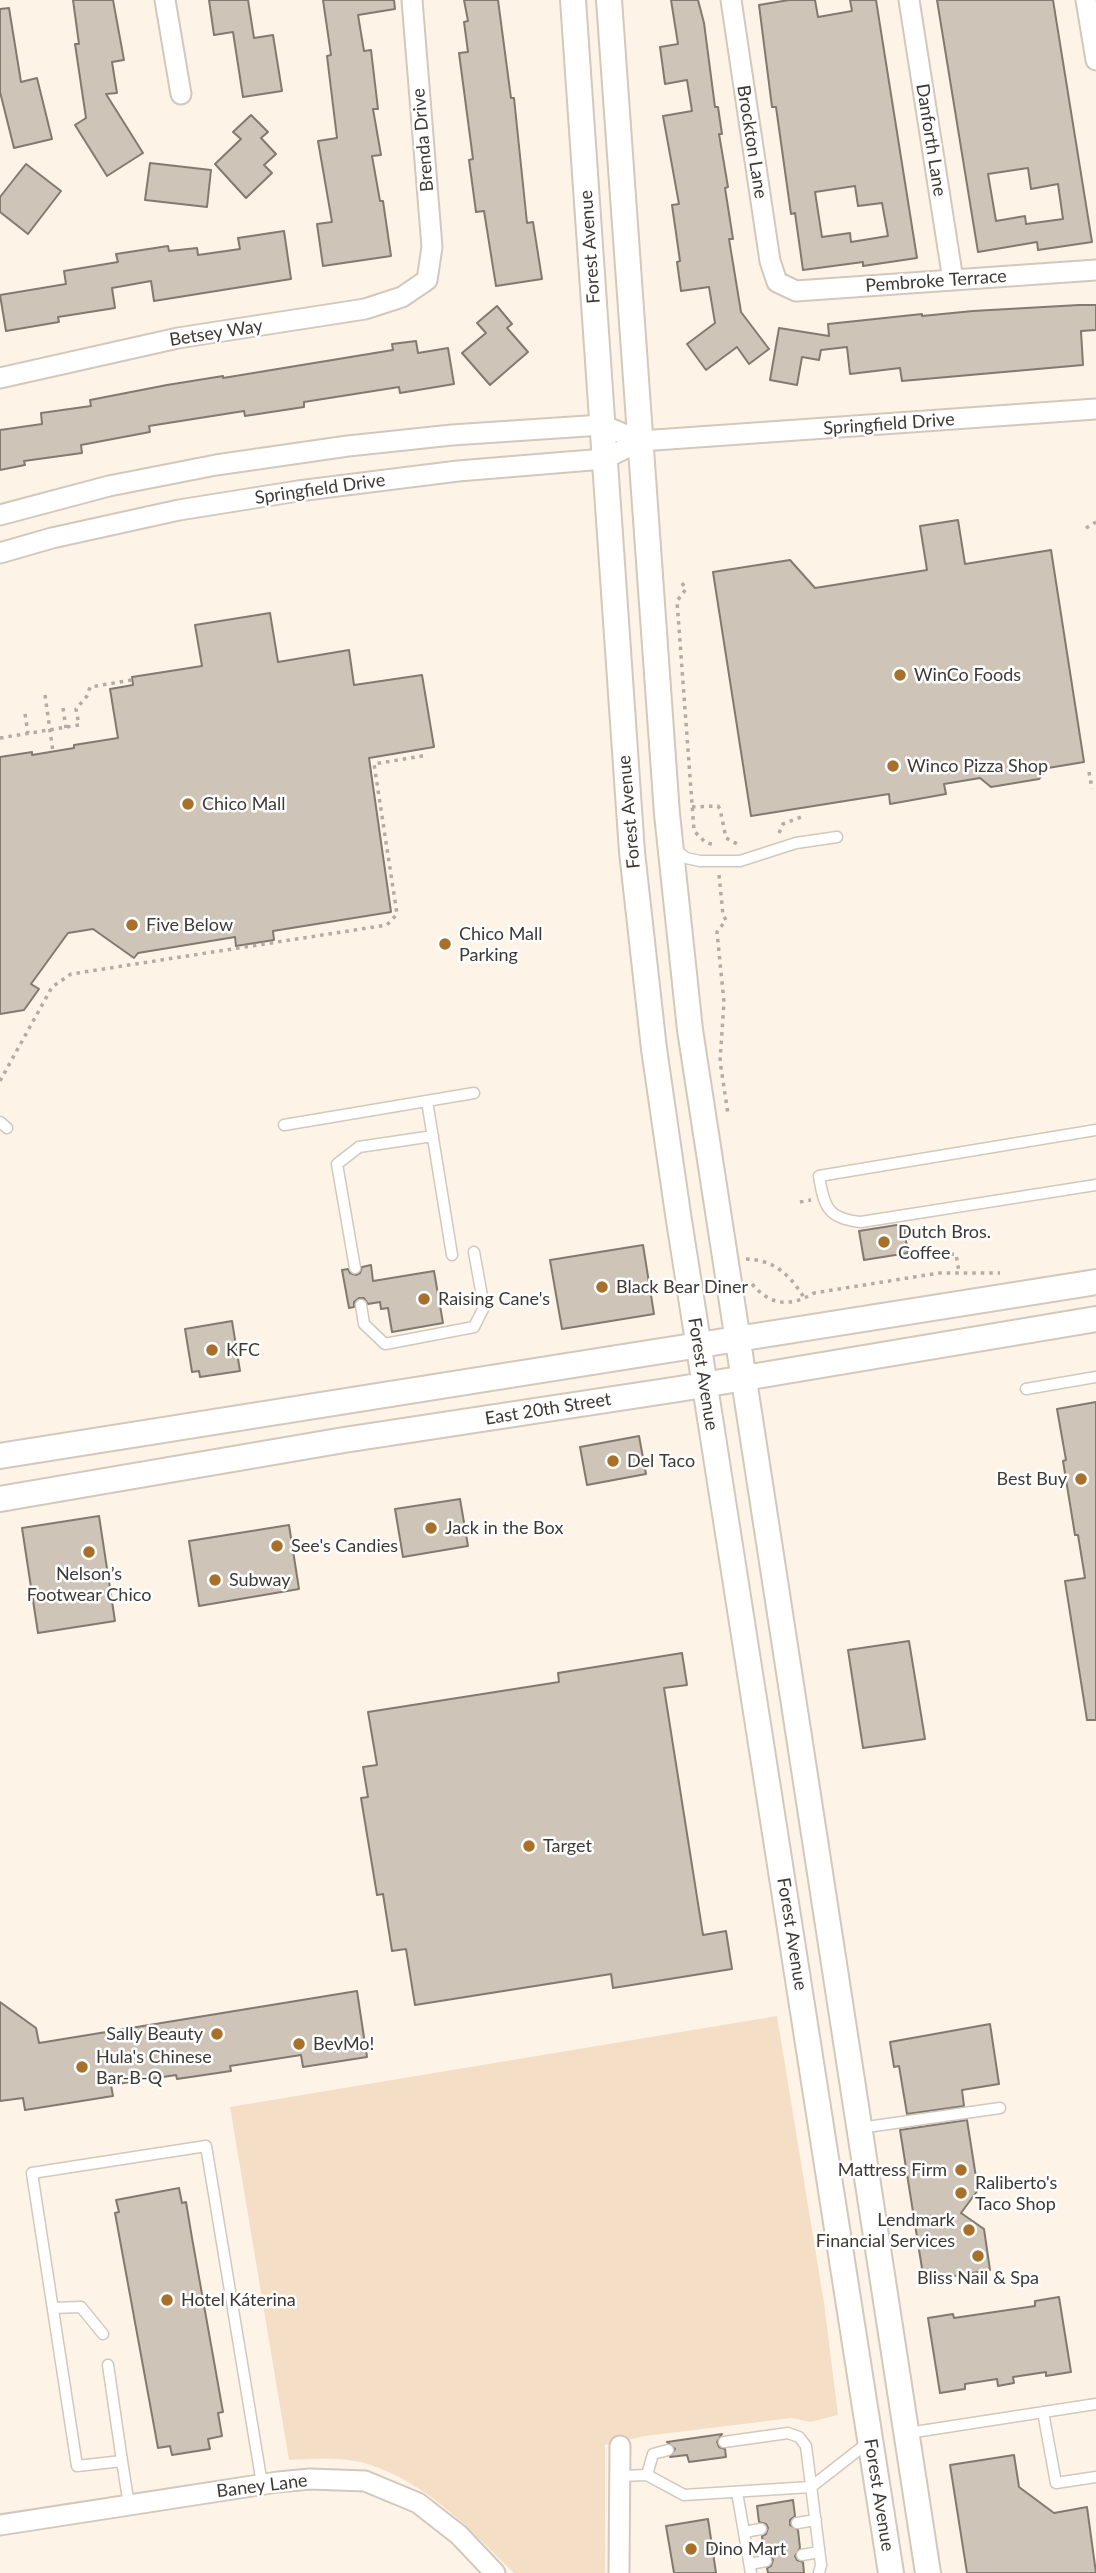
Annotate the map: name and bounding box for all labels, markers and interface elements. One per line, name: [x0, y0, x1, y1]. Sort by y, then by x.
street label: Danforth Lane: [911, 82, 951, 198]
street label: Brockton Lane: [732, 84, 772, 200]
street label: Brenda Drive: [408, 87, 438, 193]
street label: Forest Avenue: [575, 190, 605, 304]
street label: Pembroke Terrace: [865, 265, 1007, 297]
street label: Betsey Way: [168, 315, 264, 351]
street label: Springfield Drive: [823, 409, 955, 439]
street label: Springfield Drive: [253, 469, 387, 509]
place label: WinCo Foods: [914, 664, 1021, 686]
marker: WinCo Foods: [892, 667, 908, 683]
street label: Forest Avenue: [613, 754, 645, 870]
place label: Winco Pizza Shop: [907, 755, 1048, 777]
marker: Winco Pizza Shop: [885, 758, 901, 774]
place label: Chico Mall: [202, 793, 286, 815]
marker: Chico Mall: [180, 796, 196, 812]
place label: Five Below: [146, 914, 233, 936]
marker: Five Below: [124, 917, 140, 933]
place label: Chico Mall Parking: [459, 923, 543, 965]
marker: Chico Mall Parking: [437, 936, 453, 952]
place label: Dutch Bros. Coffee: [898, 1221, 991, 1264]
marker: Dutch Bros. Coffee: [876, 1234, 892, 1250]
place label: Black Bear Diner: [616, 1276, 748, 1298]
marker: Black Bear Diner: [594, 1279, 610, 1295]
place label: Raising Cane's: [438, 1288, 550, 1310]
marker: Raising Cane's: [416, 1291, 432, 1307]
street label: Forest Avenue: [683, 1316, 723, 1432]
place label: KFC: [226, 1339, 260, 1361]
marker: KFC: [204, 1342, 220, 1358]
street label: East 20th Street: [483, 1388, 613, 1430]
place label: Del Taco: [627, 1450, 695, 1472]
marker: Del Taco: [605, 1453, 621, 1469]
place label: Best Buy: [996, 1468, 1067, 1490]
marker: Best Buy: [1073, 1471, 1089, 1487]
place label: Jack in the Box: [445, 1517, 563, 1539]
marker: Jack in the Box: [423, 1520, 439, 1536]
place label: See's Candies: [291, 1535, 398, 1557]
marker: See's Candies: [269, 1538, 285, 1554]
marker: Nelson’s Footwear Chico: [81, 1544, 97, 1560]
place label: Nelson’s Footwear Chico: [27, 1563, 151, 1606]
place label: Subway: [229, 1569, 291, 1591]
marker: Subway: [207, 1572, 223, 1588]
place label: Target: [543, 1835, 592, 1857]
marker: Target: [521, 1838, 537, 1854]
street label: Forest Avenue: [772, 1876, 812, 1992]
place label: Sally Beauty: [106, 2023, 203, 2045]
marker: Sally Beauty: [209, 2026, 225, 2042]
place label: BevMo!: [313, 2033, 374, 2055]
marker: BevMo!: [291, 2036, 307, 2052]
place label: Hula's Chinese Bar-B-Q: [96, 2046, 212, 2088]
marker: Hula's Chinese Bar-B-Q: [74, 2059, 90, 2075]
place label: Mattress Firm: [838, 2159, 947, 2181]
marker: Mattress Firm: [953, 2162, 969, 2178]
place label: Raliberto's Taco Shop: [975, 2172, 1057, 2214]
marker: Raliberto's Taco Shop: [953, 2185, 969, 2201]
place label: Lendmark Financial Services: [816, 2209, 955, 2252]
marker: Lendmark Financial Services: [961, 2222, 977, 2238]
marker: Bliss Nail & Spa: [970, 2248, 986, 2264]
place label: Bliss Nail & Spa: [917, 2267, 1039, 2289]
place label: Hotel Káterina: [181, 2289, 296, 2311]
marker: Hotel Káterina: [159, 2292, 175, 2308]
street label: Forest Avenue: [859, 2437, 899, 2553]
street label: Baney Lane: [215, 2470, 309, 2502]
place label: Dino Mart: [705, 2538, 786, 2560]
marker: Dino Mart: [683, 2541, 699, 2557]

